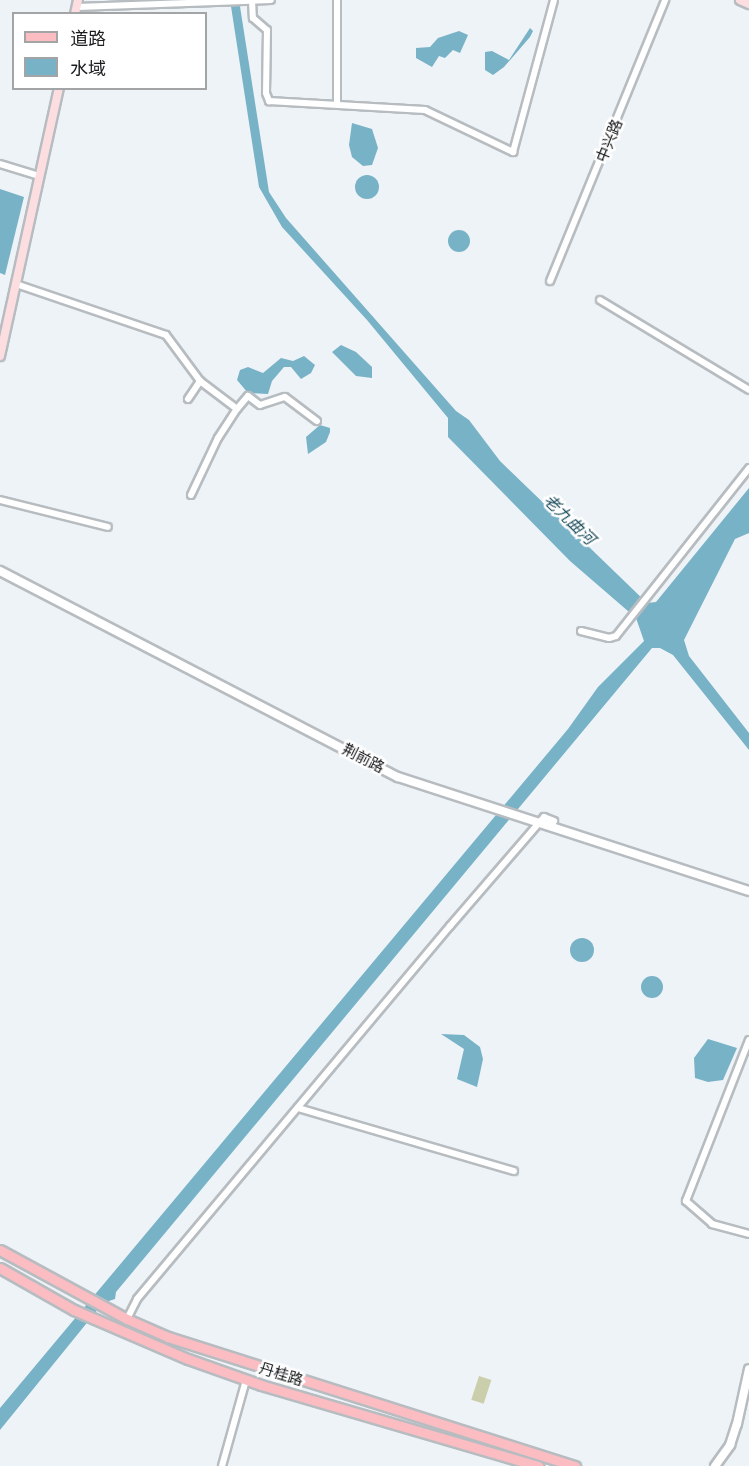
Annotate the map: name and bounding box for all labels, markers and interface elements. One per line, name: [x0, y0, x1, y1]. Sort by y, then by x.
legend: [12, 12, 207, 90]
text: 道路: [70, 28, 106, 49]
text: 水域: [70, 58, 106, 79]
street label: 中兴路: [593, 117, 627, 165]
water label: 老九曲河: [539, 491, 599, 549]
street label: 荆前路: [339, 741, 387, 777]
street label: 丹桂路: [257, 1360, 305, 1390]

